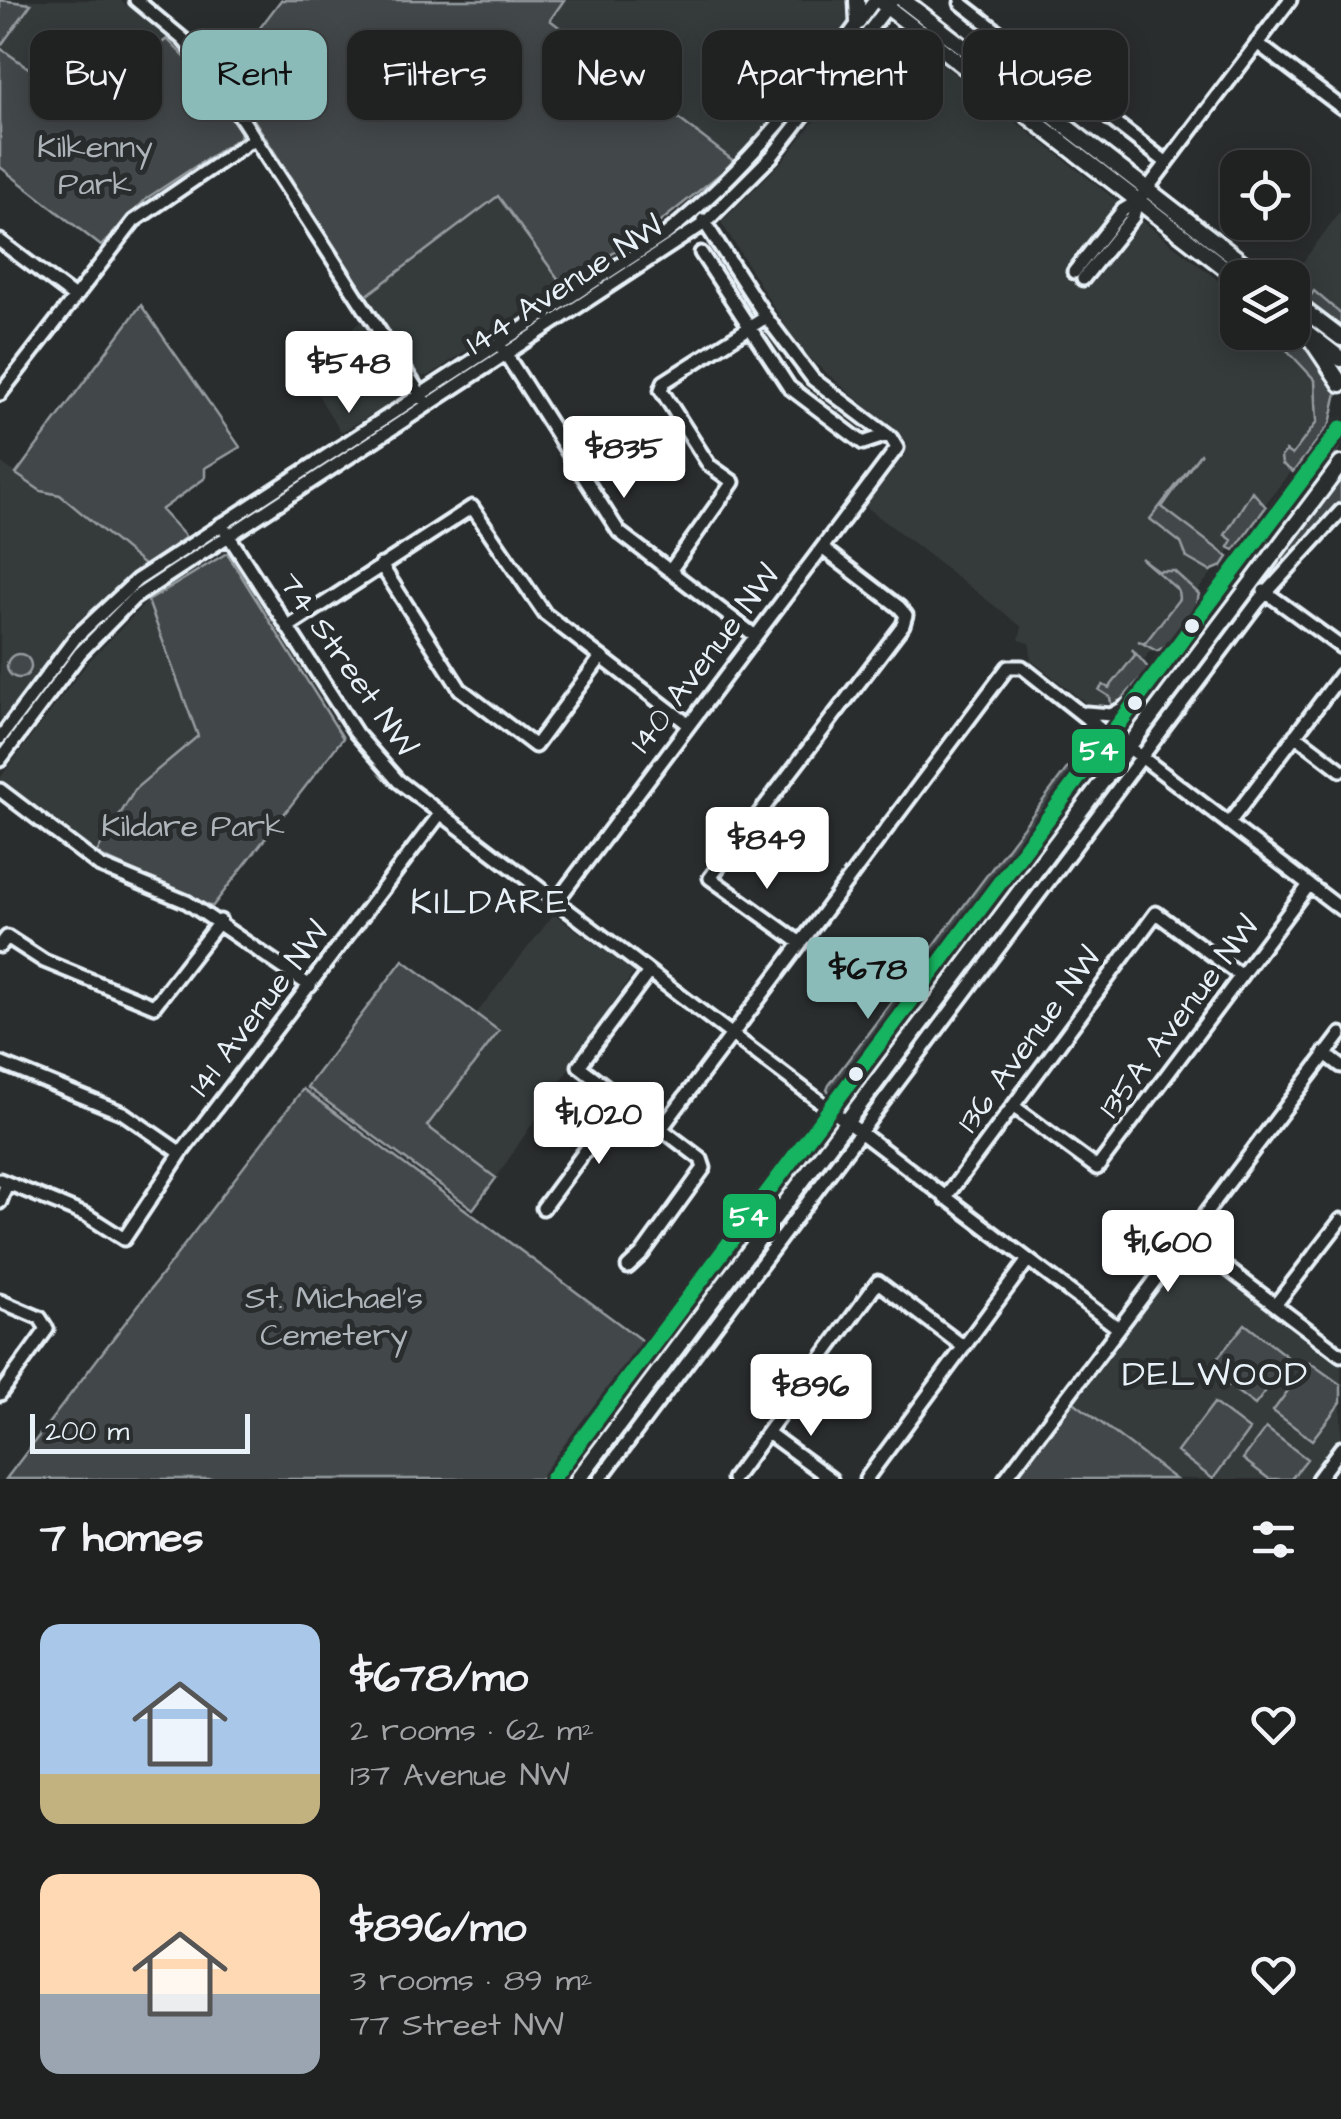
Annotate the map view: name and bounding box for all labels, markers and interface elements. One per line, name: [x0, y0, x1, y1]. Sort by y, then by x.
chip: Buy: [30, 30, 162, 120]
chip: Rent: [182, 30, 327, 120]
chip: Filters: [347, 30, 522, 120]
chip: New: [542, 30, 682, 120]
chip: Apartment: [702, 30, 943, 120]
chip: House: [963, 30, 1128, 120]
park label: Kilkenny Park: [37, 125, 153, 207]
map controls: [1220, 150, 1310, 350]
button: locate: [1220, 150, 1310, 240]
street label: 144 Avenue NW: [457, 204, 672, 366]
button: layers: [1220, 260, 1310, 350]
pin: $548: [290, 331, 408, 416]
text: $548: [308, 341, 391, 386]
pin: $835: [565, 416, 683, 501]
text: $835: [585, 426, 663, 471]
street label: 140 Avenue NW: [619, 555, 791, 763]
street label: 74 Street NW: [267, 563, 428, 766]
unlabelled marker: [1182, 616, 1202, 636]
unlabelled marker: [1125, 693, 1145, 713]
line badge: 54: [1070, 727, 1127, 775]
text: 54: [1080, 732, 1119, 771]
park label: Kildare Park: [101, 804, 285, 849]
pin: $849: [708, 807, 826, 892]
text: $849: [728, 817, 806, 862]
district label: KILDARE: [410, 878, 570, 927]
street label: 135A Avenue NW: [1088, 906, 1270, 1128]
street label: 141 Avenue NW: [178, 912, 340, 1106]
pin: $678: [809, 937, 927, 1022]
street label: 136 Avenue NW: [946, 938, 1112, 1142]
text: $678: [829, 947, 907, 992]
unlabelled marker: [846, 1064, 866, 1084]
pin: $1,020: [518, 1082, 680, 1167]
text: $1,020: [556, 1092, 642, 1137]
line badge: 54: [721, 1192, 778, 1240]
text: 54: [730, 1198, 769, 1237]
pin: $1,600: [1087, 1210, 1249, 1295]
text: $1,600: [1124, 1220, 1212, 1265]
park label: St. Michael's Cemetery: [245, 1276, 423, 1358]
district label: DELWOOD: [1122, 1350, 1310, 1399]
pin: $896: [752, 1354, 870, 1439]
text: $896: [773, 1364, 849, 1409]
scale bar: [30, 1409, 250, 1454]
text: 200 m: [45, 1412, 129, 1451]
text: 7 homes: [40, 1510, 204, 1568]
icon: filters: [1246, 1512, 1301, 1567]
text: $678/mo: [350, 1650, 528, 1708]
icon: home: [120, 1664, 240, 1784]
icon: heart: [1246, 1697, 1301, 1752]
text: 2 rooms · 62 m²: [350, 1708, 594, 1753]
text: 137 Avenue NW: [350, 1753, 570, 1798]
text: $896/mo: [350, 1900, 526, 1958]
icon: home: [120, 1914, 240, 2034]
icon: heart: [1246, 1947, 1301, 2002]
text: 3 rooms · 89 m²: [350, 1958, 593, 2003]
text: 77 Street NW: [350, 2003, 564, 2048]

